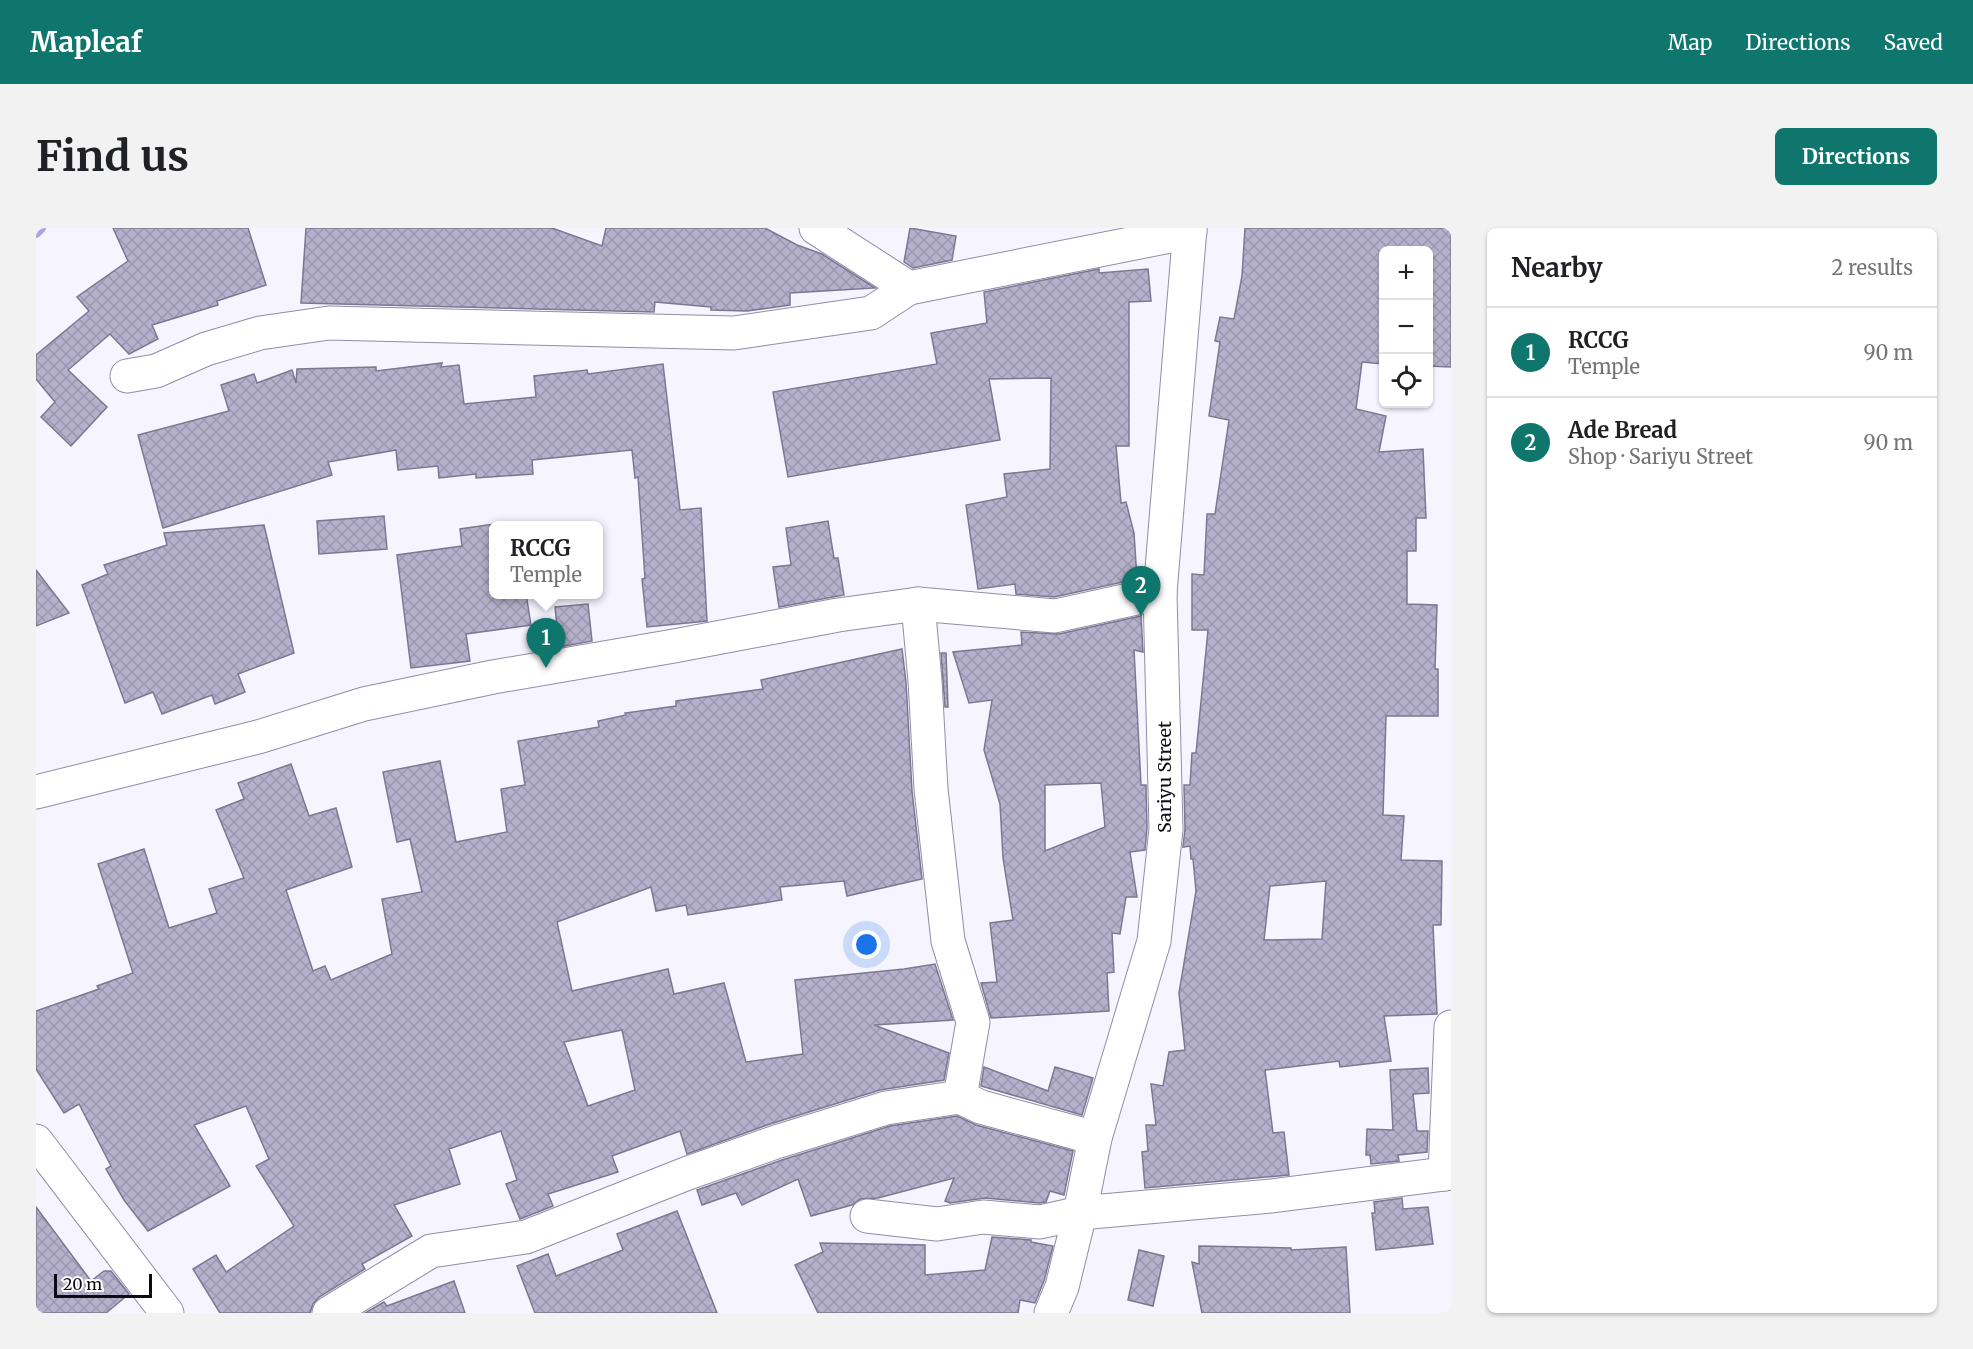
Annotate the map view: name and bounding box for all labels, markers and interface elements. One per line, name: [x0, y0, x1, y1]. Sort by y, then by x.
text: Mapleaf: [30, 24, 142, 60]
text: Map: [1668, 29, 1712, 56]
text: Directions: [1745, 29, 1850, 56]
text: Saved: [1883, 29, 1943, 56]
button: Directions: [1775, 128, 1937, 185]
text: Find us: [36, 130, 189, 182]
map controls: [1379, 246, 1433, 408]
button: +: [1379, 246, 1433, 300]
text: Nearby: [1511, 251, 1603, 284]
text: 2 results: [1831, 255, 1913, 280]
button: −: [1379, 300, 1433, 354]
text: RCCG: [1568, 326, 1628, 354]
text: 1: [1526, 340, 1535, 365]
text: 90 m: [1863, 340, 1913, 365]
button: locate: [1379, 354, 1433, 408]
text: Temple: [1568, 354, 1640, 379]
text: Ade Bread: [1568, 416, 1677, 444]
text: 2: [1525, 430, 1536, 455]
text: 90 m: [1863, 430, 1913, 455]
text: Shop · Sariyu Street: [1568, 444, 1753, 469]
popup: [489, 521, 603, 599]
text: RCCG: [510, 534, 571, 562]
text: Temple: [510, 562, 582, 587]
pin: 2: [1122, 566, 1160, 616]
pin: 1: [526, 618, 566, 668]
street label: Sariyu Street: [1153, 721, 1176, 833]
your location: [852, 930, 881, 959]
scale bar: [54, 1271, 152, 1298]
text: 20 m: [63, 1274, 102, 1294]

